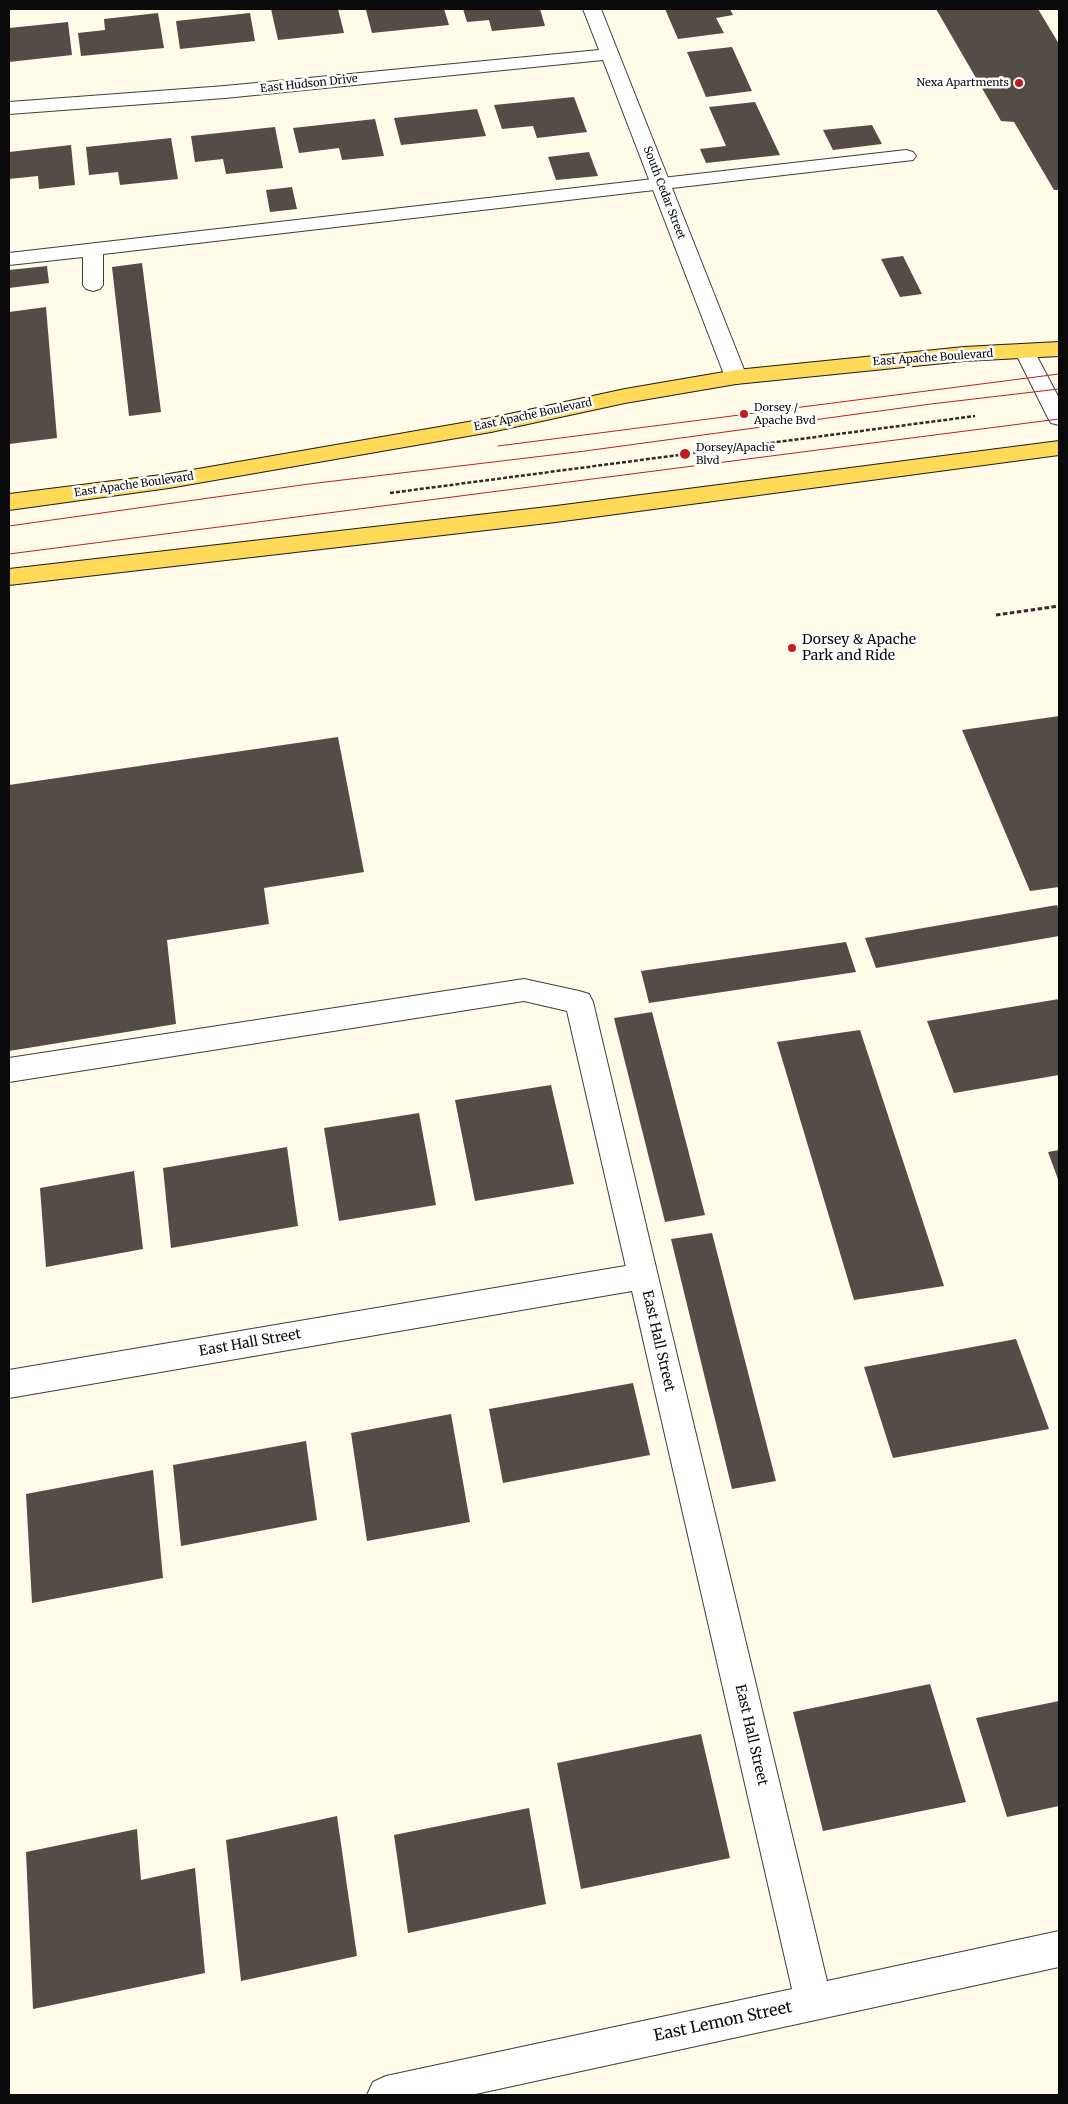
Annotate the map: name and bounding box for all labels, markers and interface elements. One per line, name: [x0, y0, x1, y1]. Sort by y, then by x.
street label: East Hudson Drive: [260, 72, 358, 96]
place label: Nexa Apartments: [916, 76, 1009, 90]
marker: Nexa Apartments: [1013, 77, 1025, 89]
street label: South Cedar Street: [640, 145, 688, 241]
street label: East Apache Boulevard: [872, 347, 994, 369]
street label: East Apache Boulevard: [473, 396, 593, 434]
place label: Dorsey / Apache Bvd: [754, 401, 816, 427]
marker: Dorsey / Apache Bvd: [738, 408, 750, 420]
place label: Dorsey/Apache Blvd: [696, 441, 775, 467]
marker: Dorsey/Apache Blvd: [678, 447, 692, 461]
street label: East Apache Boulevard: [73, 470, 195, 500]
place label: Dorsey & Apache Park and Ride: [802, 632, 916, 664]
marker: Dorsey & Apache Park and Ride: [786, 642, 798, 654]
street label: East Hall Street: [638, 1289, 678, 1393]
street label: East Hall Street: [198, 1326, 302, 1360]
street label: East Hall Street: [731, 1683, 771, 1787]
street label: East Lemon Street: [652, 1998, 794, 2046]

